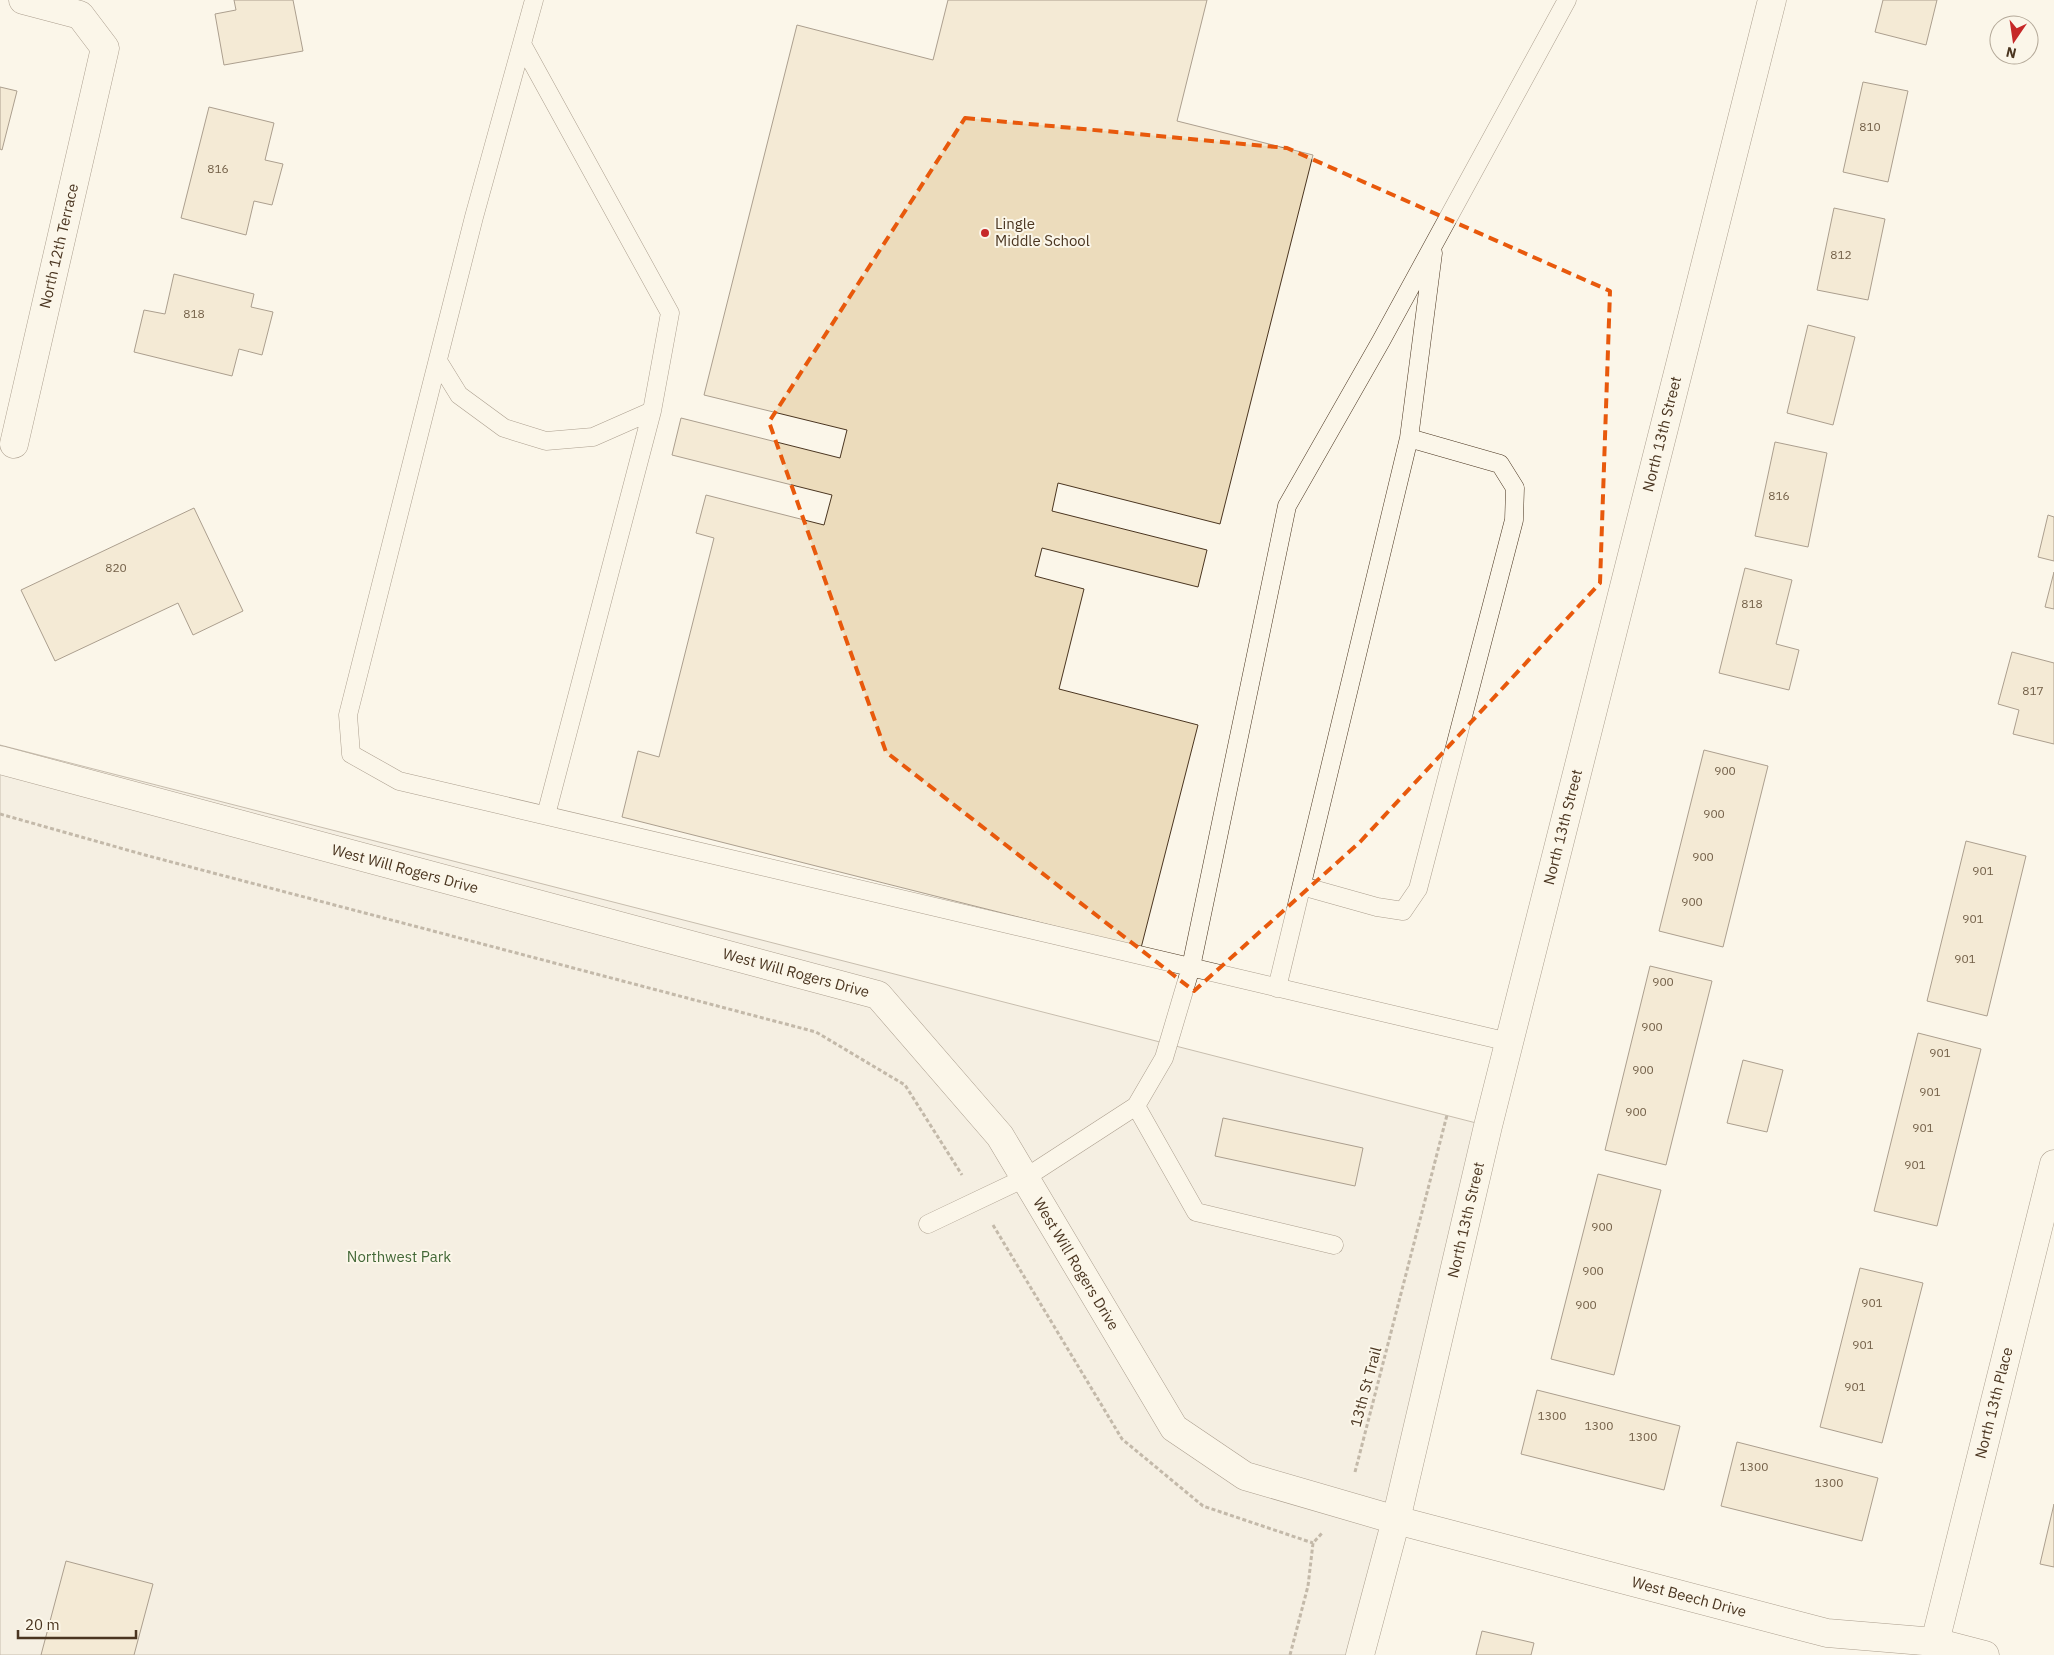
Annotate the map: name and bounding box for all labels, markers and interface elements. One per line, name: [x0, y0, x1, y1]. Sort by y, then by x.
north arrow: [1989, 15, 2039, 65]
text: N: [2004, 43, 2018, 63]
house number: 810: [1859, 119, 1881, 134]
house number: 816: [207, 161, 229, 176]
street label: North 12th Terrace: [35, 182, 82, 310]
place label: Lingle Middle School: [995, 214, 1090, 250]
marker: Lingle Middle School: [979, 227, 991, 239]
house number: 812: [1830, 247, 1852, 262]
house number: 818: [183, 306, 205, 321]
street label: North 13th Street: [1638, 374, 1685, 494]
house number: 816: [1768, 488, 1790, 503]
house number: 820: [105, 560, 127, 575]
house number: 818: [1741, 596, 1763, 611]
house number: 817: [2022, 683, 2044, 698]
house number: 900: [1714, 763, 1736, 778]
street label: North 13th Street: [1539, 767, 1586, 887]
house number: 900: [1703, 806, 1725, 821]
street label: West Will Rogers Drive: [330, 840, 481, 897]
house number: 900: [1692, 849, 1714, 864]
house number: 901: [1972, 863, 1994, 878]
house number: 900: [1681, 894, 1703, 909]
house number: 901: [1962, 911, 1984, 926]
street label: West Will Rogers Drive: [721, 944, 872, 1001]
house number: 901: [1954, 951, 1976, 966]
house number: 900: [1652, 974, 1674, 989]
house number: 900: [1641, 1019, 1663, 1034]
house number: 901: [1929, 1045, 1951, 1060]
house number: 900: [1632, 1062, 1654, 1077]
house number: 901: [1919, 1084, 1941, 1099]
house number: 900: [1625, 1104, 1647, 1119]
house number: 901: [1912, 1120, 1934, 1135]
house number: 901: [1904, 1157, 1926, 1172]
street label: North 13th Street: [1443, 1160, 1488, 1280]
street label: West Will Rogers Drive: [1029, 1194, 1123, 1333]
house number: 900: [1591, 1219, 1613, 1234]
park label: Northwest Park: [347, 1247, 451, 1266]
house number: 900: [1582, 1263, 1604, 1278]
house number: 901: [1861, 1295, 1883, 1310]
house number: 900: [1575, 1297, 1597, 1312]
house number: 901: [1852, 1337, 1874, 1352]
street label: 13th St Trail: [1346, 1345, 1385, 1429]
street label: North 13th Place: [1970, 1345, 2017, 1461]
house number: 901: [1844, 1379, 1866, 1394]
house number: 1300: [1538, 1408, 1566, 1423]
house number: 1300: [1585, 1418, 1613, 1433]
house number: 1300: [1629, 1429, 1657, 1444]
house number: 1300: [1740, 1459, 1768, 1474]
house number: 1300: [1815, 1475, 1843, 1490]
street label: West Beech Drive: [1630, 1572, 1749, 1621]
scale bar: [18, 1608, 135, 1640]
text: 20 m: [25, 1615, 60, 1634]

